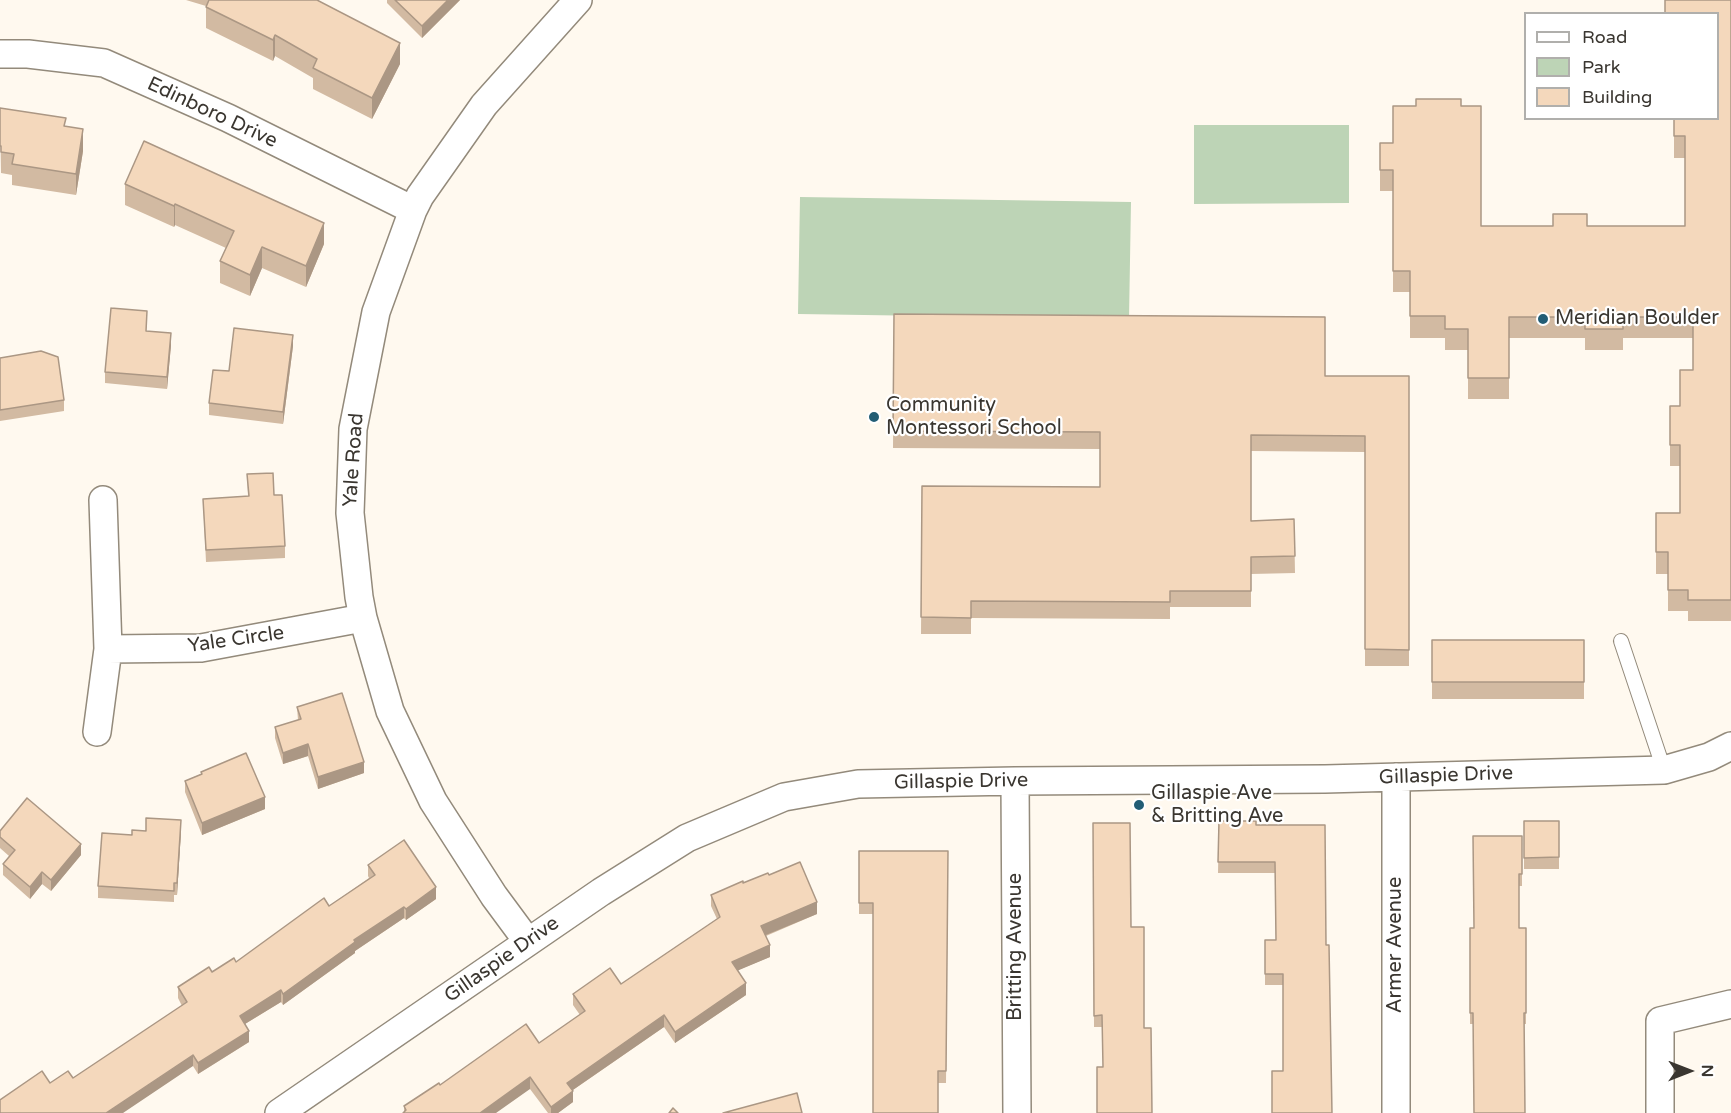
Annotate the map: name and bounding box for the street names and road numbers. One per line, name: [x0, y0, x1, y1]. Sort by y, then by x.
street label: Edinboro Drive: [143, 72, 281, 154]
street label: Yale Road: [339, 412, 369, 508]
street label: Yale Circle: [186, 621, 286, 659]
street label: Gillaspie Drive: [1378, 762, 1514, 790]
street label: Gillaspie Drive: [894, 769, 1028, 795]
street label: Britting Avenue: [1004, 873, 1028, 1021]
street label: Armer Avenue: [1384, 877, 1408, 1013]
street label: Gillaspie Drive: [440, 912, 564, 1008]

